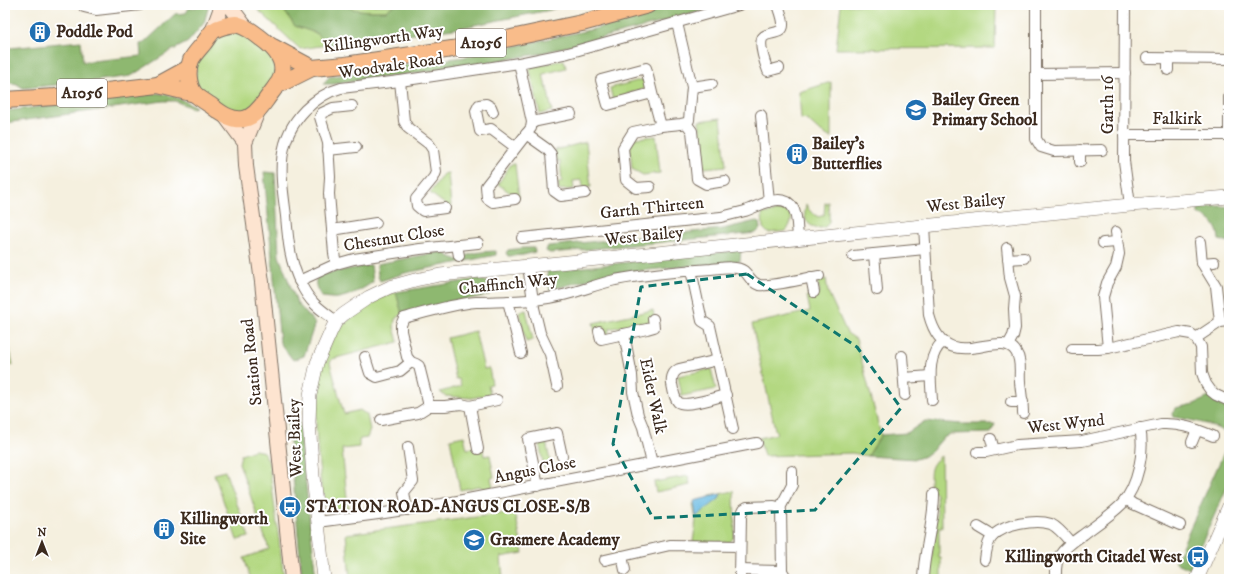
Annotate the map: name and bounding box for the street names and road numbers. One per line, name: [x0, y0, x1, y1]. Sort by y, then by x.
street label: Killingworth Way: [321, 20, 446, 58]
road number: A1056: [456, 29, 506, 57]
street label: Woodvale Road: [336, 48, 445, 84]
street label: Garth 16: [1097, 75, 1119, 134]
road number: A1056: [57, 79, 107, 107]
street label: Falkirk: [1152, 108, 1202, 130]
street label: West Bailey: [925, 188, 1007, 218]
street label: Garth Thirteen: [599, 192, 705, 224]
street label: Chestnut Close: [342, 219, 446, 257]
street label: West Bailey: [603, 221, 685, 251]
street label: Chaffinch Way: [458, 268, 559, 300]
street label: Station Road: [236, 317, 268, 407]
street label: Eider Walk: [634, 356, 672, 437]
street label: West Bailey: [283, 397, 307, 479]
street label: West Wynd: [1025, 409, 1106, 439]
street label: Angus Close: [492, 451, 578, 489]

